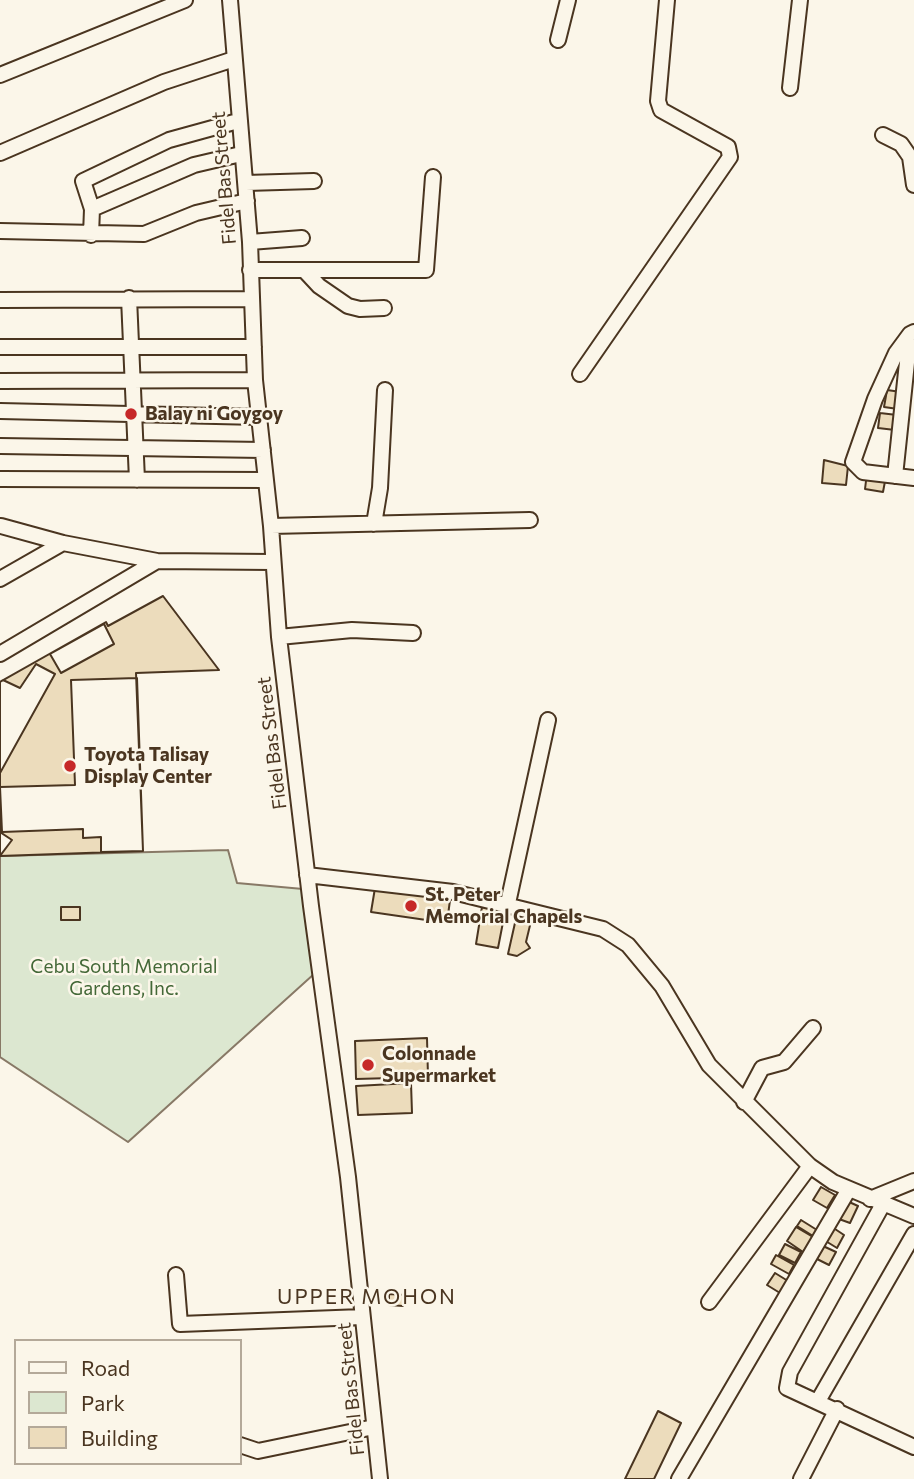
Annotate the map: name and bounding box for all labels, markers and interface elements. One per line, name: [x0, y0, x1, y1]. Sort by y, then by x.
street label: Fidel Bas Street: [207, 111, 241, 245]
place label: Balay ni Goygoy: [145, 403, 283, 425]
marker: Balay ni Goygoy: [123, 406, 139, 422]
street label: Fidel Bas Street: [253, 675, 291, 811]
place label: Toyota Talisay Display Center: [84, 744, 212, 788]
marker: Toyota Talisay Display Center: [62, 758, 78, 774]
place label: St. Peter Memorial Chapels: [425, 884, 582, 928]
marker: St. Peter Memorial Chapels: [403, 898, 419, 914]
park label: Cebu South Memorial Gardens, Inc.: [30, 956, 218, 1000]
place label: Colonnade Supermarket: [382, 1043, 496, 1087]
marker: Colonnade Supermarket: [360, 1057, 376, 1073]
district label: UPPER MOHON: [278, 1284, 456, 1310]
street label: Fidel Bas Street: [333, 1321, 369, 1457]
legend: [14, 1339, 242, 1465]
text: Road: [81, 1355, 130, 1380]
text: Park: [81, 1390, 125, 1415]
text: Building: [81, 1425, 158, 1450]

